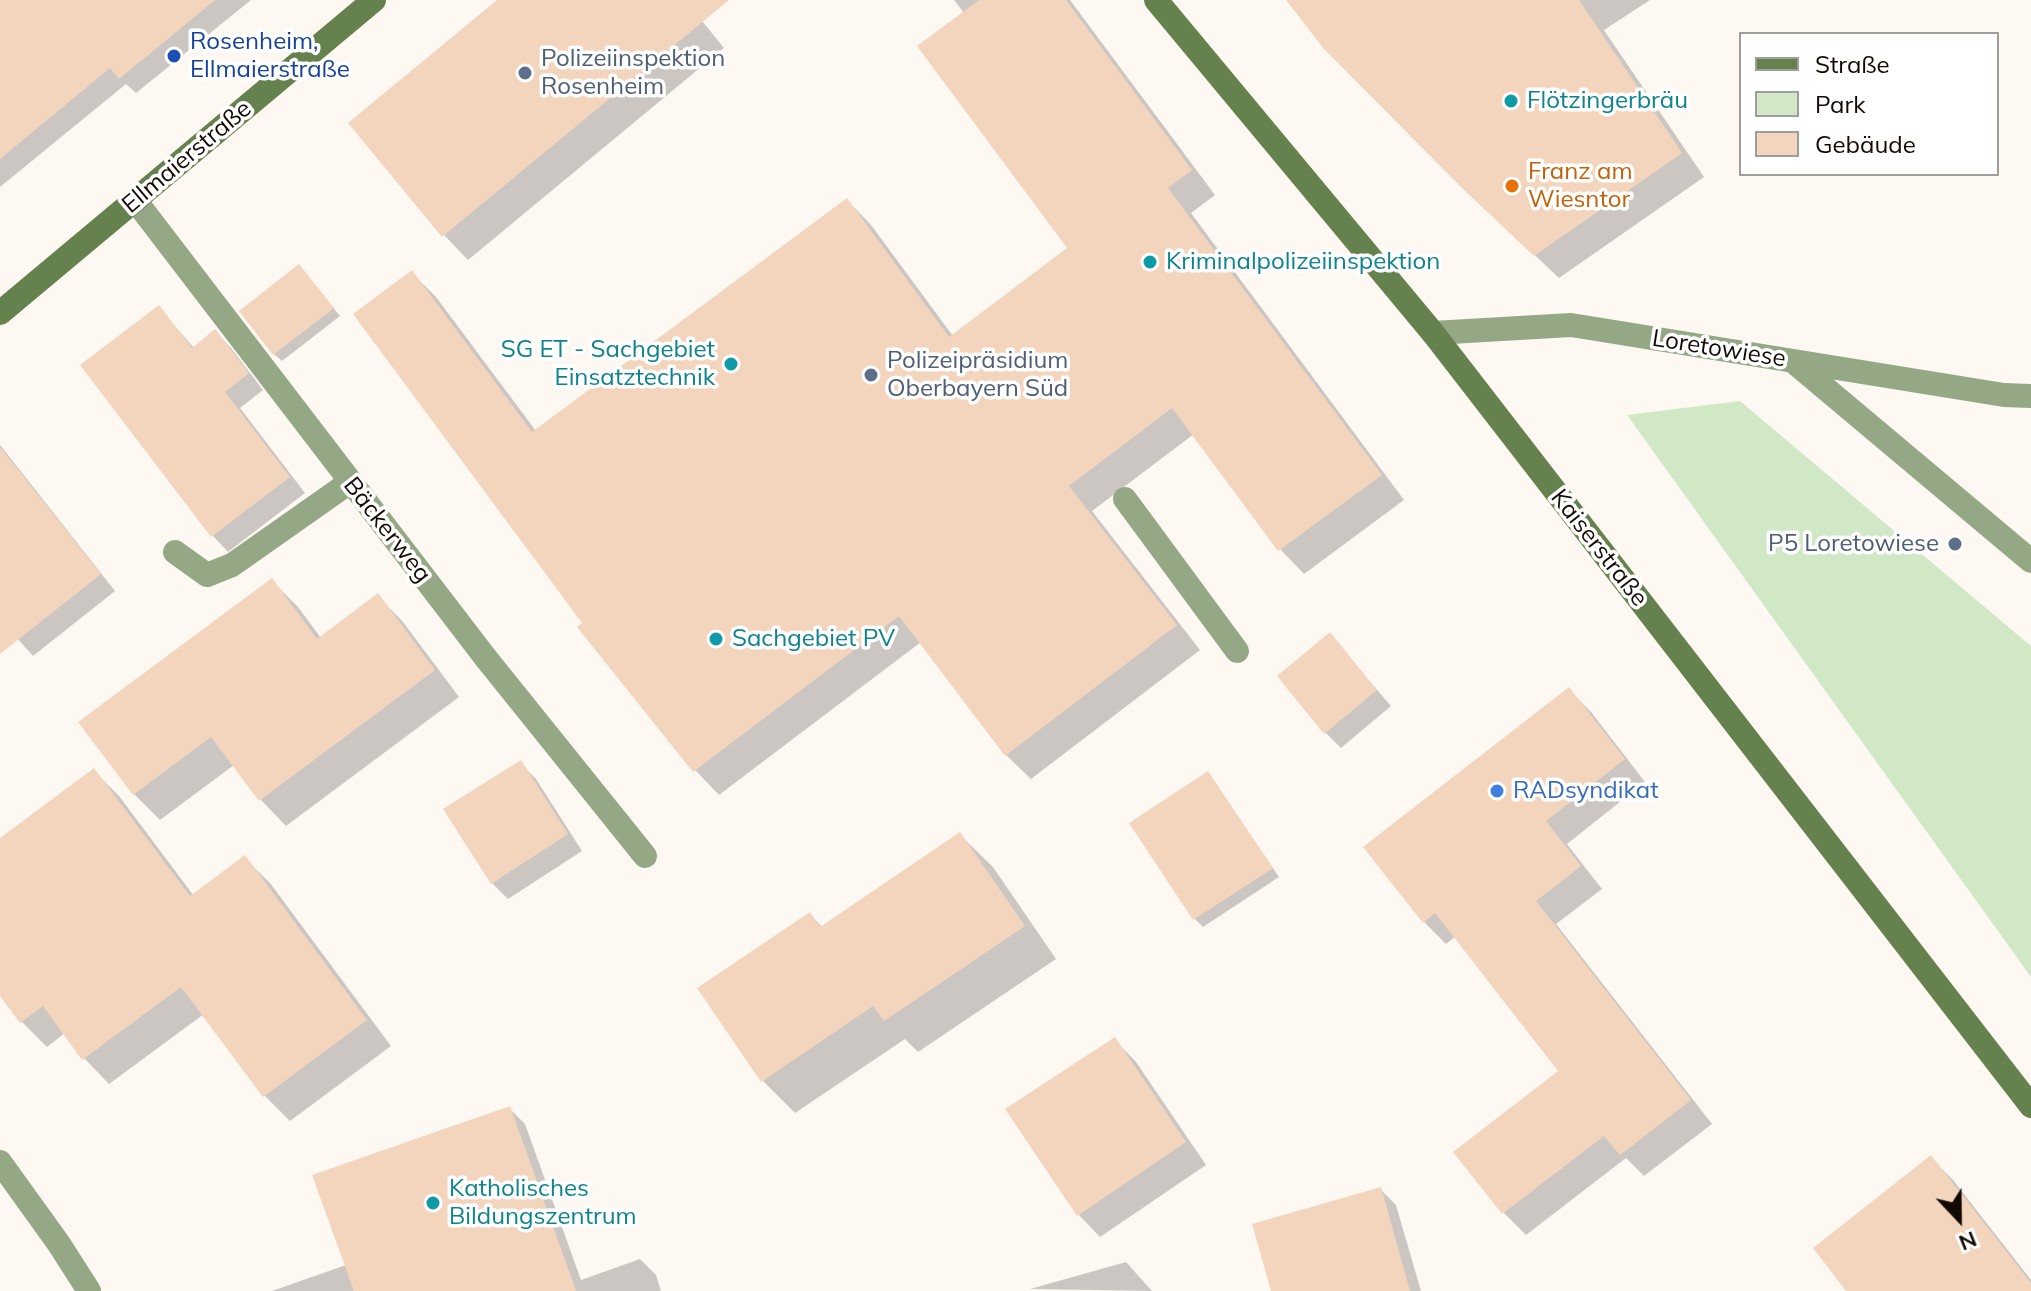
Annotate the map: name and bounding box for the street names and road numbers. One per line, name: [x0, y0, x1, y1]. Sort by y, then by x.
street label: Ellmaierstraße: [117, 95, 257, 219]
street label: Loretowiese: [1650, 324, 1788, 374]
street label: Bäckerweg: [337, 472, 437, 588]
street label: Kaiserstraße: [1544, 484, 1654, 612]

